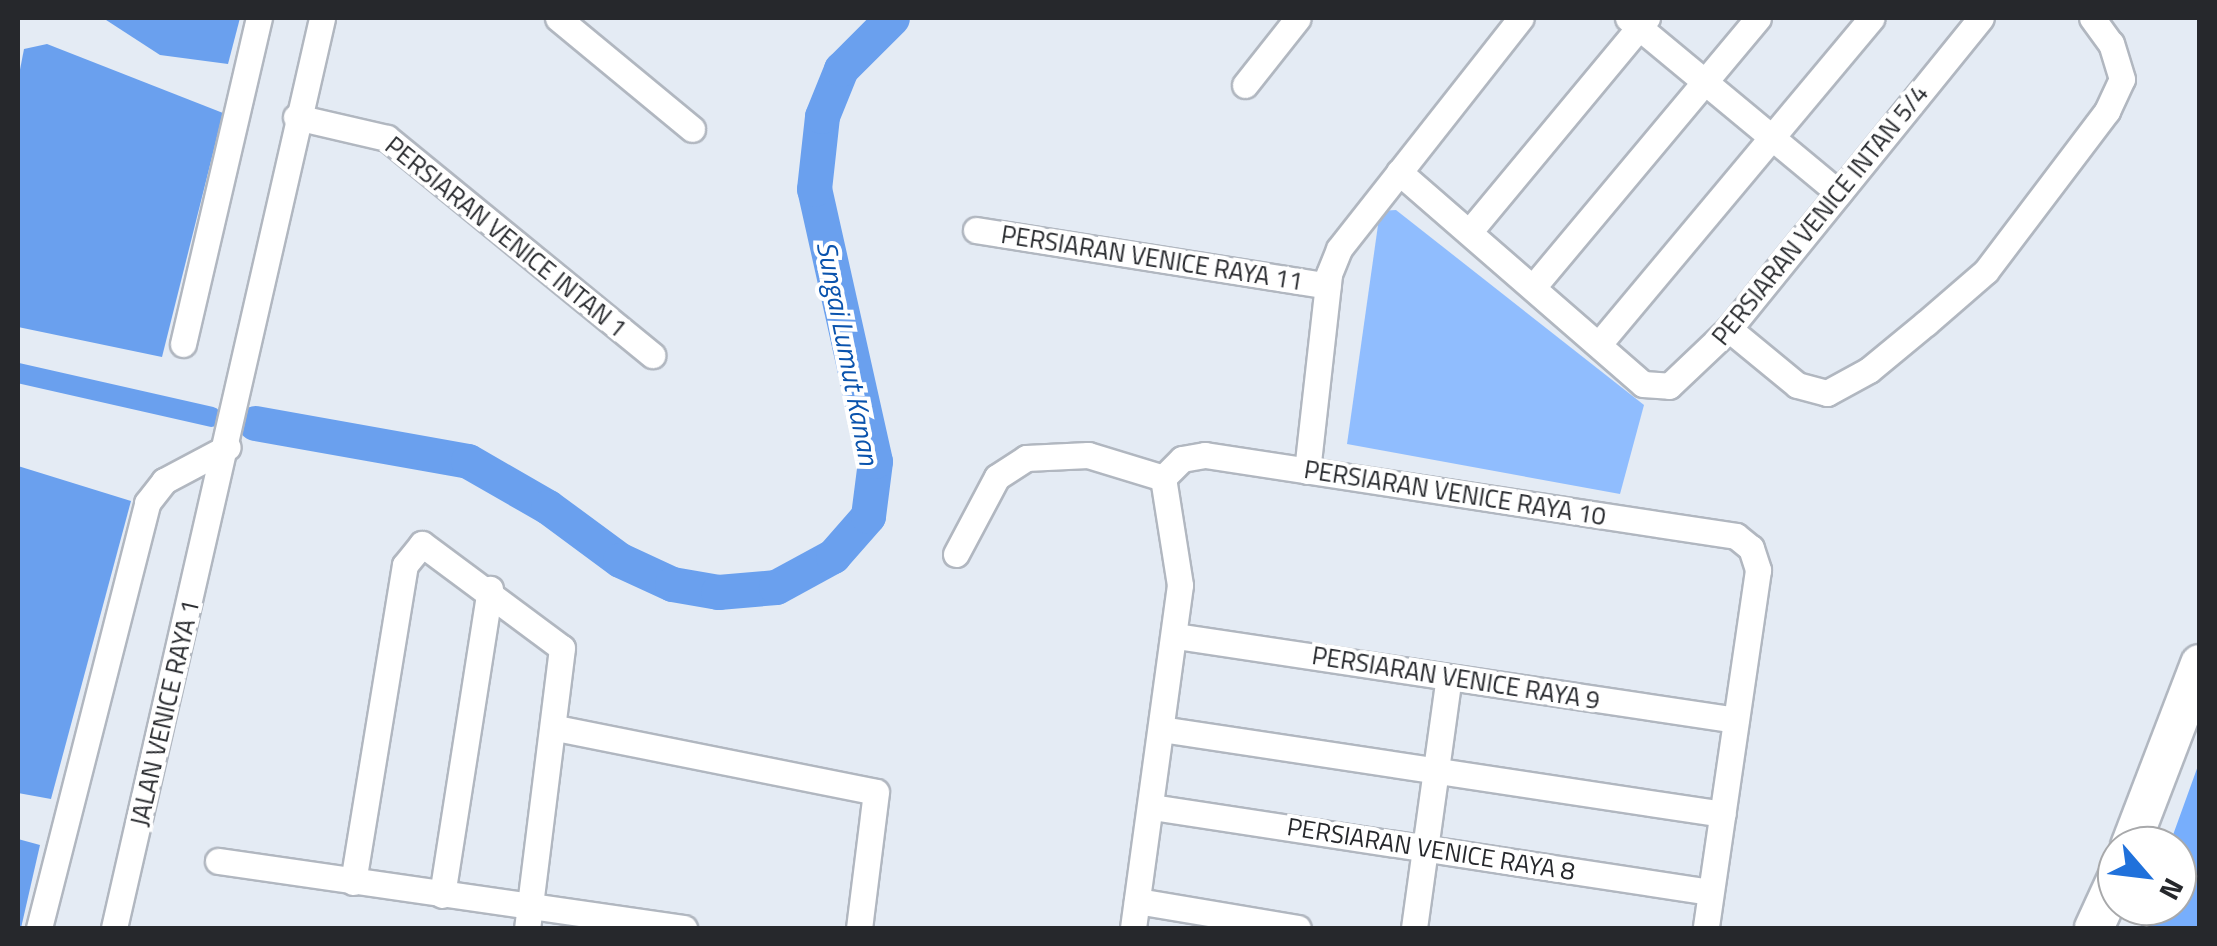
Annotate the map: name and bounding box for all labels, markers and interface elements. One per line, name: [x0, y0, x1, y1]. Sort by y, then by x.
street label: PERSIARAN VENICE INTAN 5/4: [1706, 79, 1934, 351]
street label: PERSIARAN VENICE INTAN 1: [379, 130, 633, 344]
street label: PERSIARAN VENICE RAYA 11: [999, 219, 1305, 297]
water label: Sungai Lumut Kanan: [810, 238, 886, 468]
street label: PERSIARAN VENICE RAYA 10: [1302, 454, 1608, 532]
street label: JALAN VENICE RAYA 1: [124, 597, 206, 829]
street label: PERSIARAN VENICE RAYA 9: [1310, 640, 1602, 716]
street label: PERSIARAN VENICE RAYA 8: [1285, 811, 1577, 887]
north arrow: [2097, 826, 2197, 926]
text: N: [2149, 871, 2196, 908]

